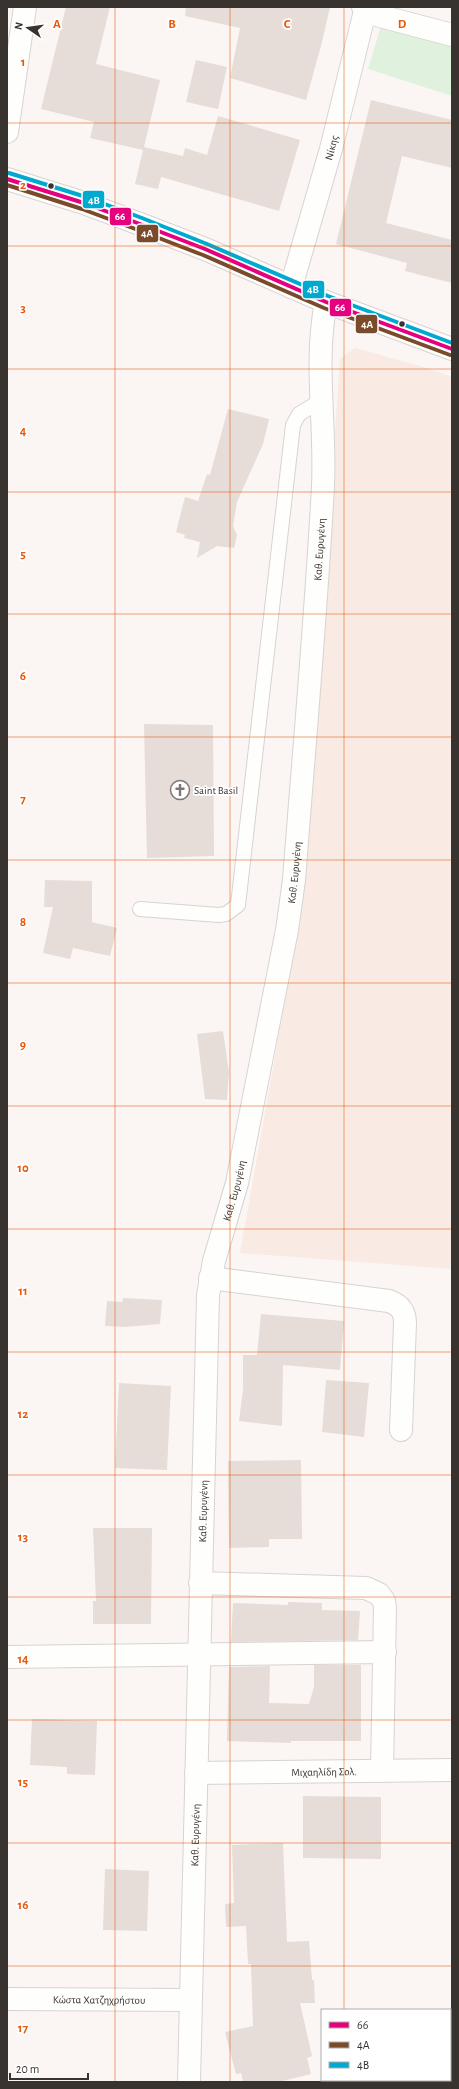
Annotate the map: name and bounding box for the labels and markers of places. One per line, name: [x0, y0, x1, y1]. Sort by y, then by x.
unlabelled marker: [46, 181, 56, 191]
unlabelled marker: [397, 319, 407, 329]
church icon: Saint Basil: [169, 779, 191, 801]
place label: Saint Basil: [194, 785, 238, 796]

